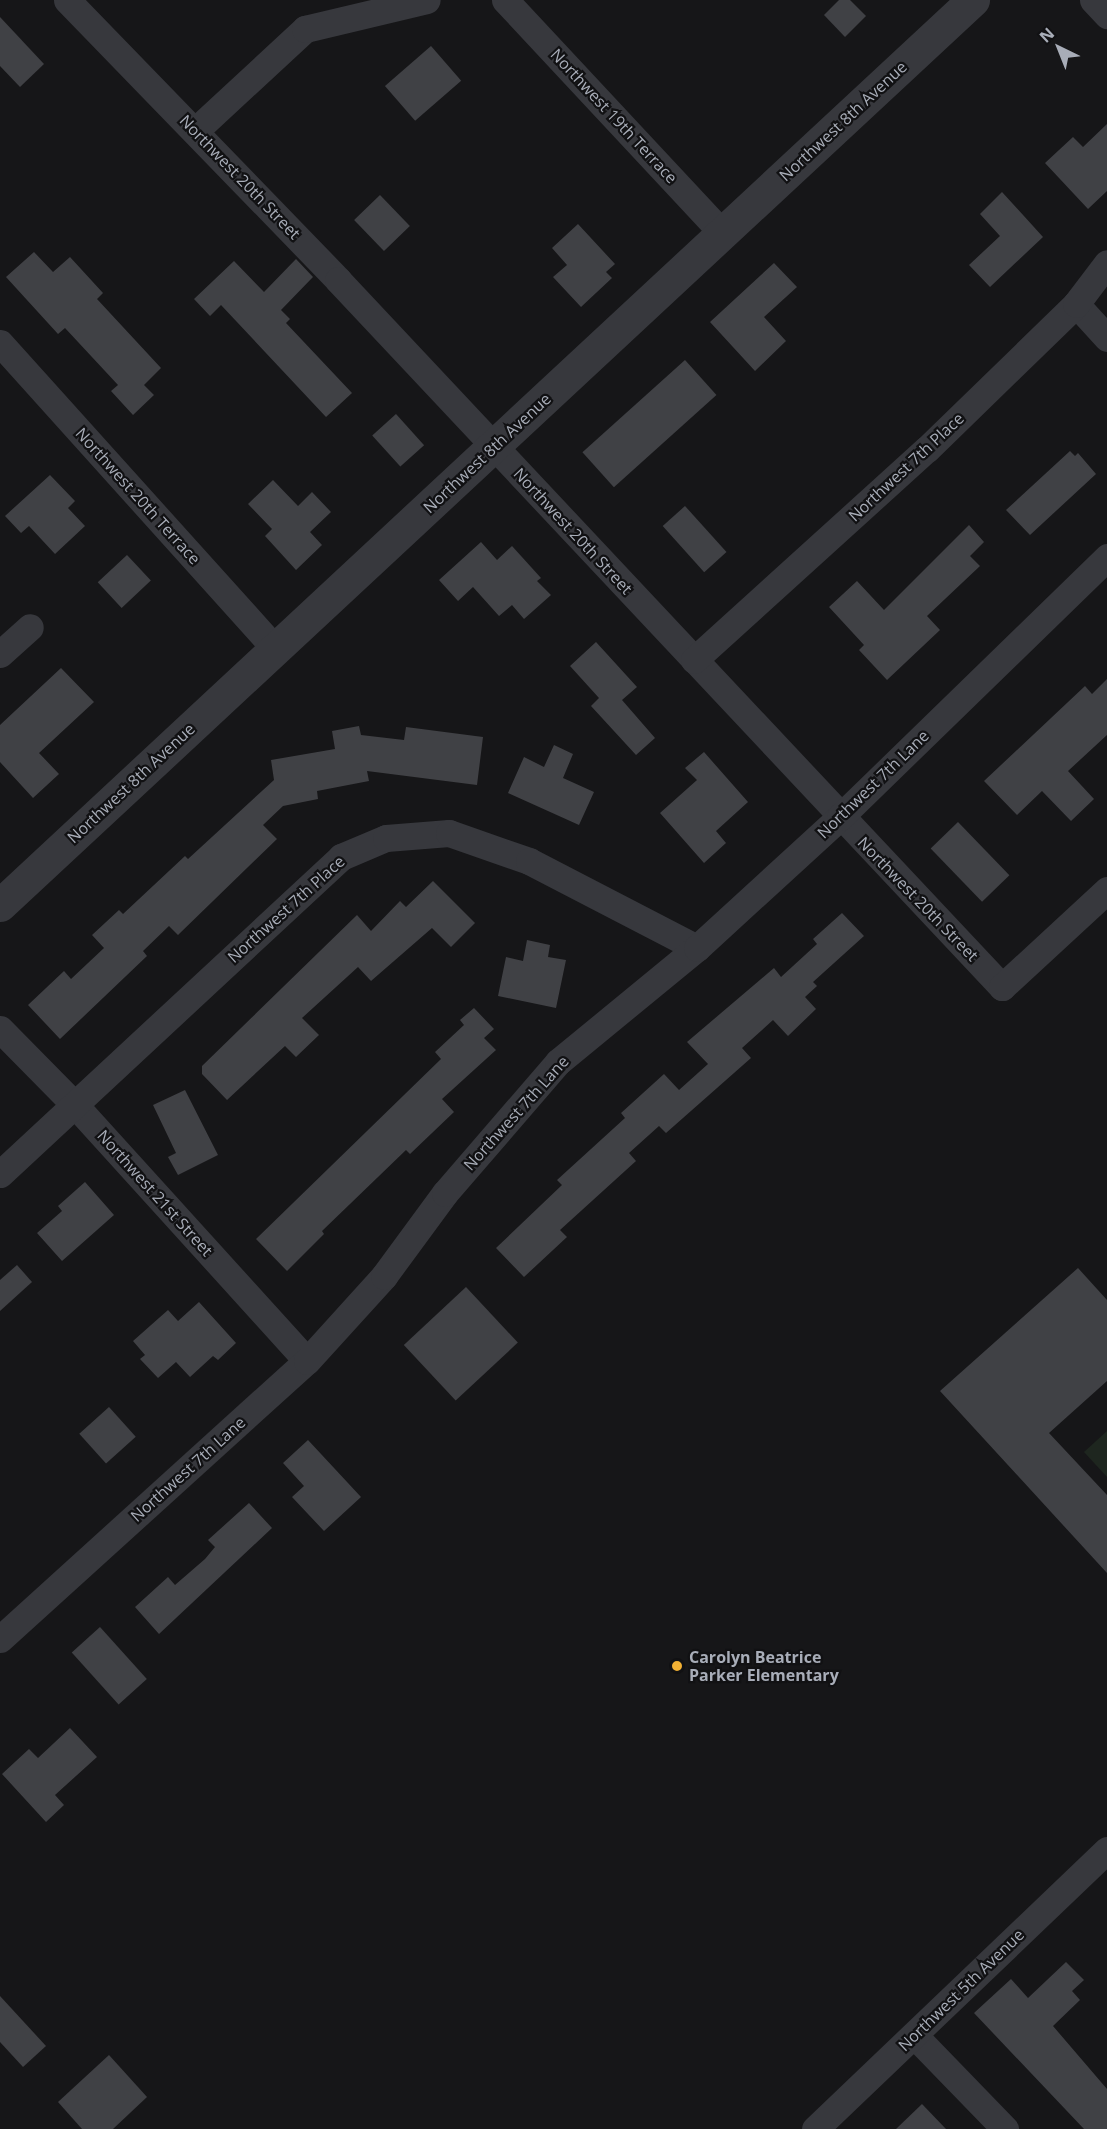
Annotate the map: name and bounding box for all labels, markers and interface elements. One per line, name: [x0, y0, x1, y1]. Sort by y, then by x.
north arrow: [1029, 18, 1089, 78]
text: N: [1034, 22, 1059, 47]
street label: Northwest 19th Terrace: [547, 45, 681, 187]
street label: Northwest 8th Avenue: [775, 57, 911, 185]
street label: Northwest 20th Street: [176, 111, 304, 243]
street label: Northwest 8th Avenue: [419, 389, 555, 517]
street label: Northwest 7th Place: [844, 409, 968, 525]
street label: Northwest 20th Terrace: [72, 424, 204, 568]
street label: Northwest 20th Street: [510, 464, 636, 598]
street label: Northwest 8th Avenue: [63, 719, 199, 847]
street label: Northwest 7th Lane: [813, 726, 933, 842]
street label: Northwest 20th Street: [854, 833, 982, 965]
street label: Northwest 7th Place: [224, 851, 348, 967]
street label: Northwest 7th Lane: [460, 1052, 572, 1174]
street label: Northwest 21st Street: [93, 1126, 217, 1260]
street label: Northwest 7th Lane: [127, 1413, 249, 1525]
place label: Carolyn Beatrice Parker Elementary: [689, 1647, 839, 1685]
marker: Carolyn Beatrice Parker Elementary: [670, 1659, 684, 1673]
street label: Northwest 5th Avenue: [894, 1925, 1028, 2055]

